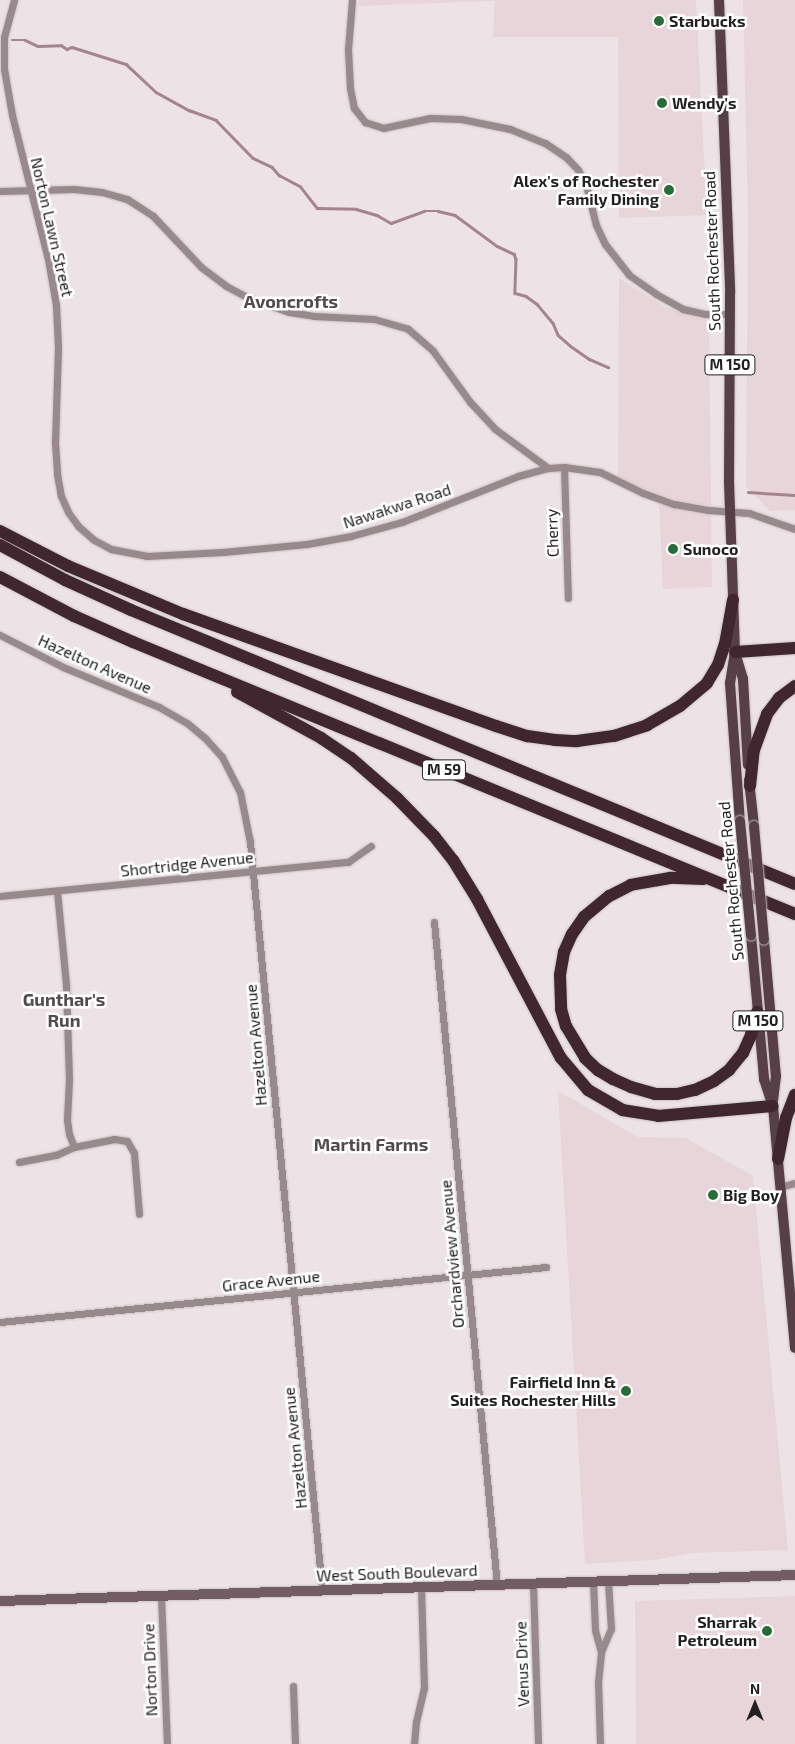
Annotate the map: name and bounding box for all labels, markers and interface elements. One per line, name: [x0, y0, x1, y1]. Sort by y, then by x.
place label: Starbucks: [669, 11, 745, 31]
marker: Starbucks: [653, 15, 665, 27]
place label: Wendy's: [672, 93, 736, 113]
marker: Wendy's: [656, 97, 668, 109]
street label: Norton Lawn Street: [27, 155, 77, 299]
place label: Alex's of Rochester Family Dining: [513, 171, 659, 209]
street label: South Rochester Road: [700, 171, 724, 331]
marker: Alex's of Rochester Family Dining: [663, 184, 675, 196]
district label: Avoncrofts: [244, 290, 338, 312]
road number: M 150: [704, 352, 756, 378]
street label: Nawakwa Road: [341, 479, 453, 533]
street label: Cherry: [542, 509, 562, 557]
place label: Sunoco: [683, 539, 738, 559]
marker: Sunoco: [667, 543, 679, 555]
street label: Hazelton Avenue: [35, 630, 155, 698]
road number: M 59: [422, 758, 466, 782]
street label: South Rochester Road: [714, 800, 748, 962]
street label: Shortridge Avenue: [119, 847, 255, 881]
street label: Hazelton Avenue: [241, 983, 271, 1107]
district label: Gunthar's Run: [23, 989, 105, 1032]
road number: M 150: [732, 1008, 784, 1034]
district label: Martin Farms: [314, 1133, 428, 1155]
street label: Orchardview Avenue: [436, 1179, 468, 1329]
place label: Big Boy: [723, 1185, 779, 1205]
marker: Big Boy: [707, 1189, 719, 1201]
street label: Grace Avenue: [221, 1266, 321, 1296]
place label: Fairfield Inn & Suites Rochester Hills: [450, 1372, 616, 1410]
marker: Fairfield Inn & Suites Rochester Hills: [620, 1385, 632, 1397]
street label: Hazelton Avenue: [279, 1386, 311, 1510]
street label: West South Boulevard: [316, 1561, 478, 1585]
place label: Sharrak Petroleum: [678, 1612, 757, 1650]
street label: Venus Drive: [511, 1621, 533, 1707]
street label: Norton Drive: [139, 1623, 161, 1717]
marker: Sharrak Petroleum: [761, 1625, 773, 1637]
north arrow: [730, 1679, 780, 1729]
text: N: [750, 1680, 760, 1697]

